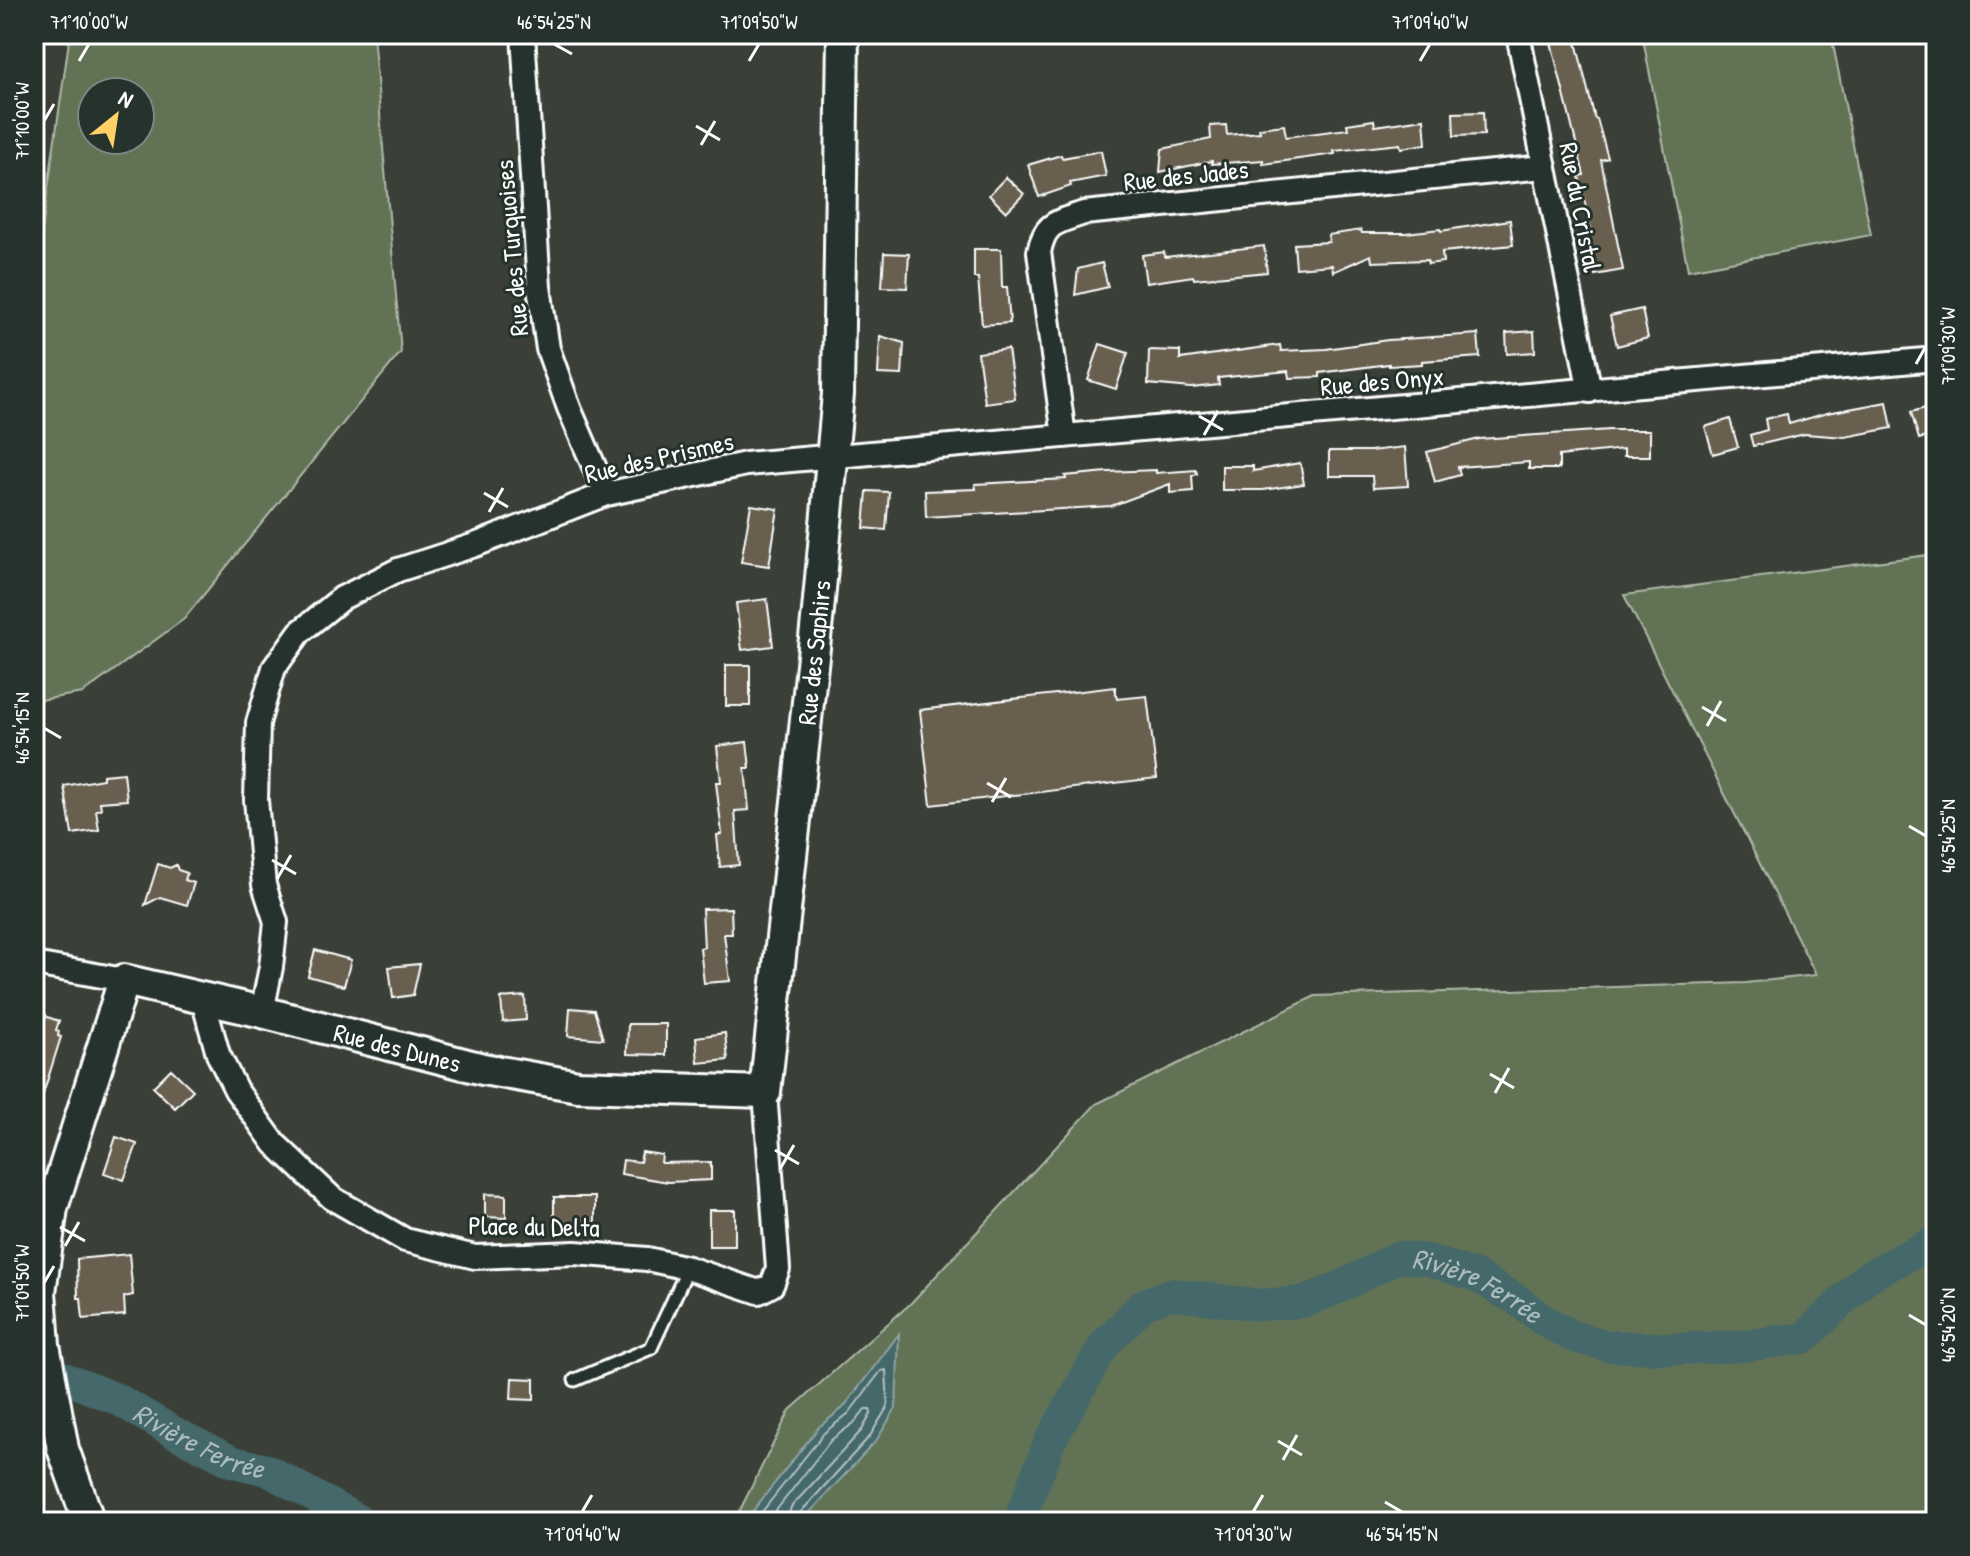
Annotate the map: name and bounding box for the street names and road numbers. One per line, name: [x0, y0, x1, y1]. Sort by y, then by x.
street label: Rue du Cristal: [1551, 139, 1611, 275]
street label: Rue des Jades: [1122, 151, 1250, 199]
street label: Rue des Turquoises: [486, 158, 536, 338]
street label: Rue des Onyx: [1319, 358, 1445, 404]
street label: Rue des Prismes: [581, 423, 737, 491]
street label: Rue des Saphirs: [788, 579, 838, 727]
street label: Rue des Dunes: [330, 1014, 465, 1080]
street label: Place du Delta: [468, 1207, 600, 1245]

